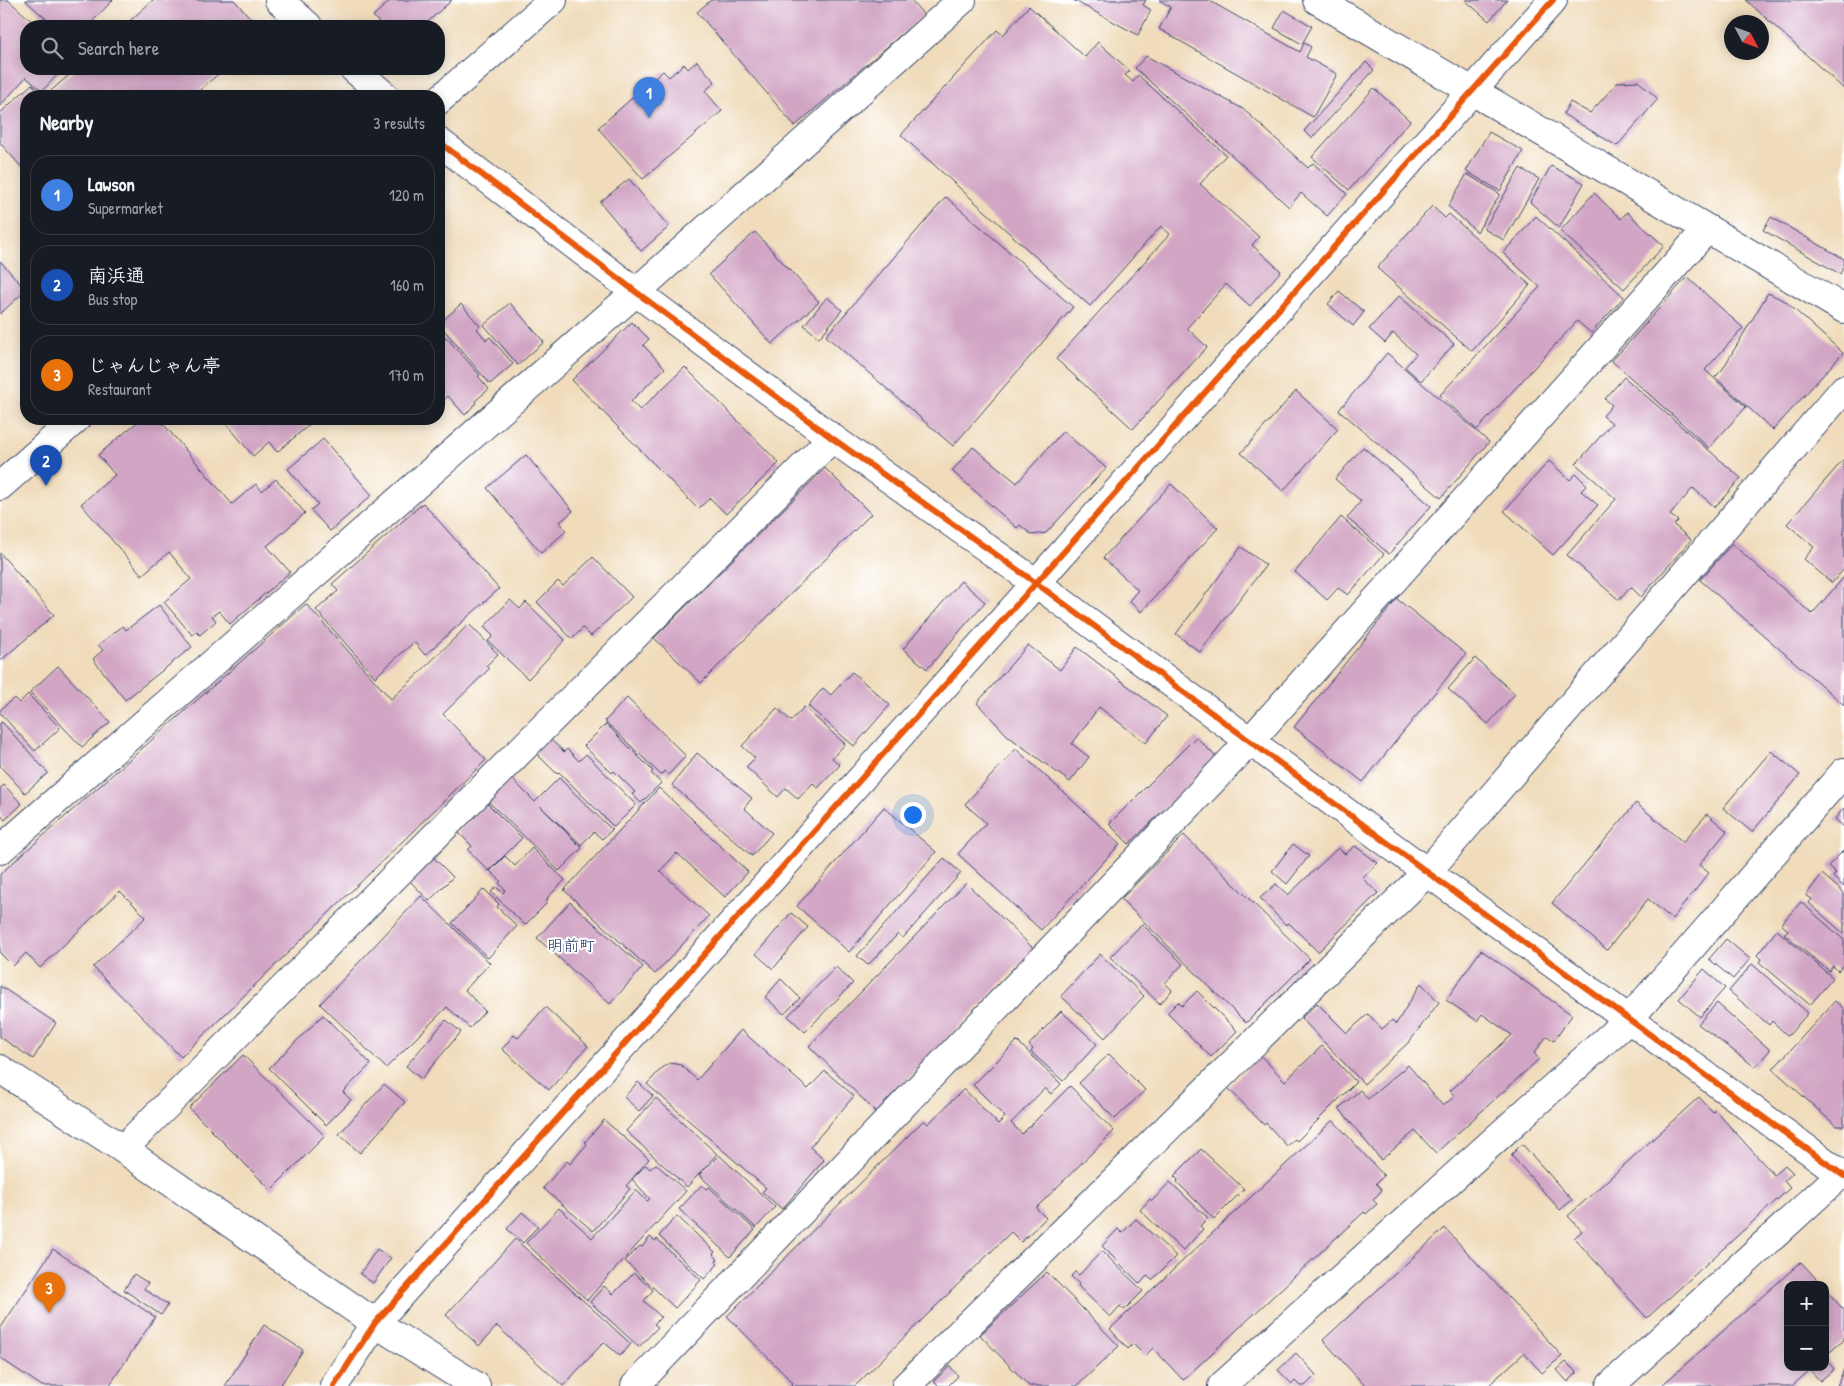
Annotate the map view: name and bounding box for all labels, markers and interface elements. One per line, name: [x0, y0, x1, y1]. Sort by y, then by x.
north arrow: [1724, 15, 1769, 60]
search box: [20, 20, 445, 75]
icon: search: [38, 34, 66, 62]
text: Search here: [78, 35, 159, 61]
pin: 1: [633, 77, 665, 118]
text: Nearby: [40, 108, 93, 137]
text: 3 results: [373, 112, 425, 134]
text: Lawson: [88, 171, 135, 197]
text: 1: [54, 184, 60, 206]
text: 120 m: [389, 184, 424, 206]
text: Supermarket: [88, 197, 163, 219]
text: 南浜通: [88, 262, 145, 288]
text: 2: [53, 274, 61, 296]
text: 160 m: [390, 274, 424, 296]
text: Bus stop: [88, 288, 137, 310]
text: じゃんじゃん亭: [88, 352, 221, 378]
text: 3: [53, 364, 61, 386]
text: 170 m: [389, 364, 424, 386]
text: Restaurant: [88, 378, 151, 400]
pin: 2: [30, 445, 62, 486]
your location: [900, 802, 926, 828]
district label: 明前町: [547, 934, 595, 956]
pin: 3: [33, 1272, 65, 1313]
map controls: [1784, 1281, 1829, 1371]
button: +: [1784, 1281, 1829, 1326]
button: −: [1784, 1326, 1829, 1371]

